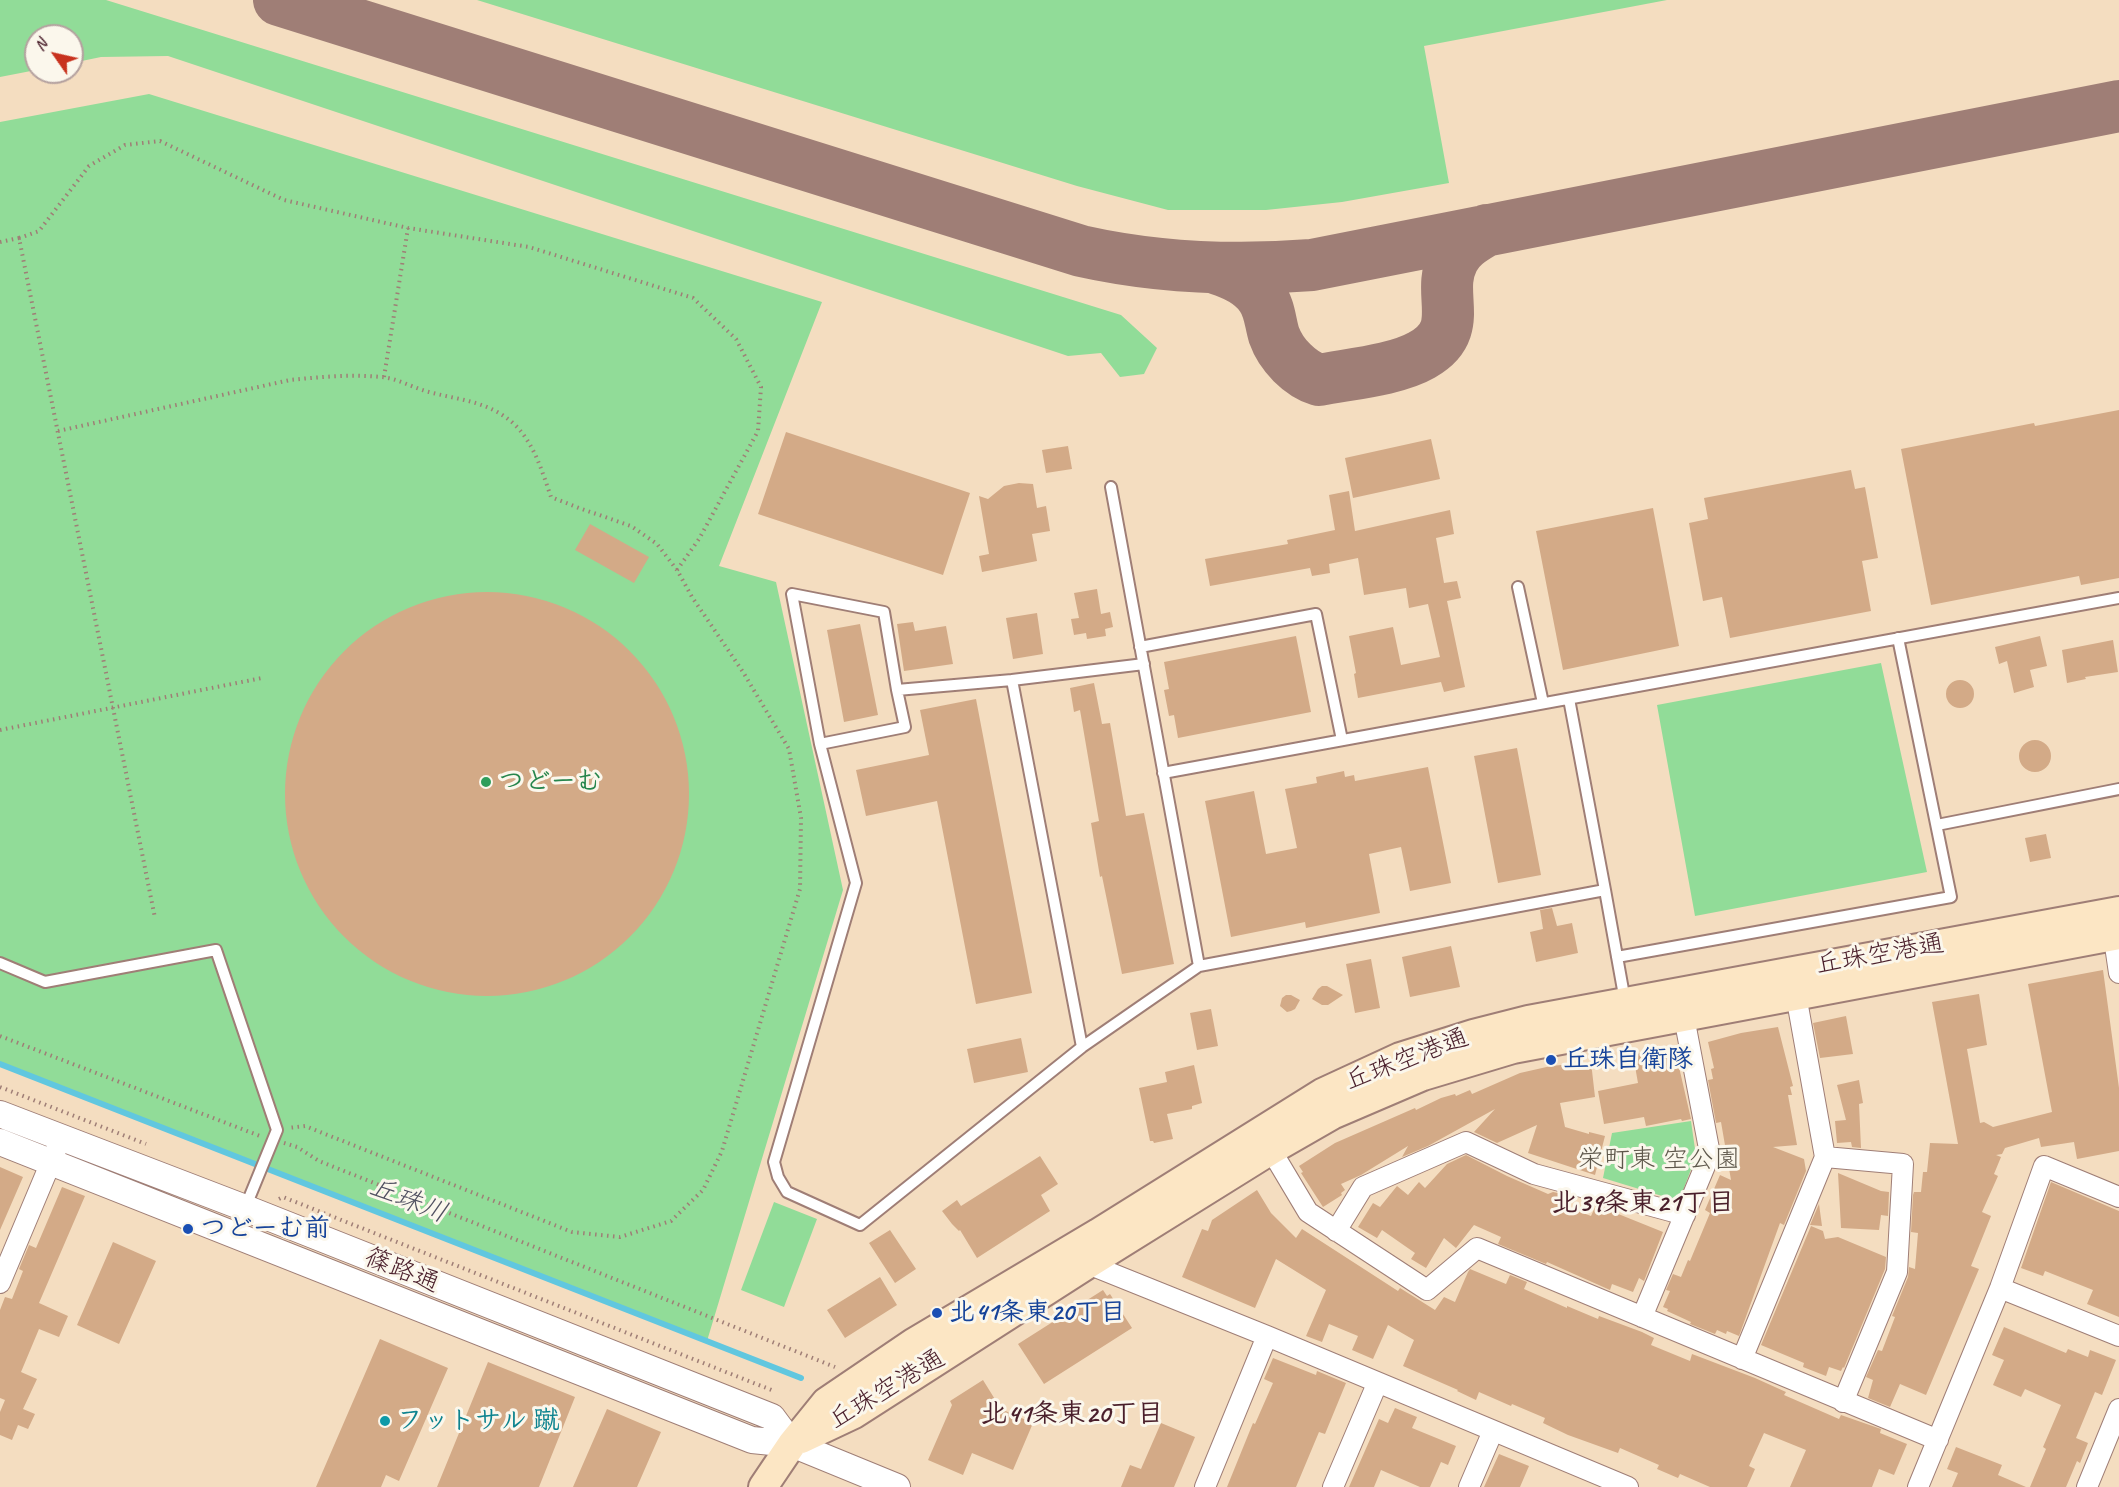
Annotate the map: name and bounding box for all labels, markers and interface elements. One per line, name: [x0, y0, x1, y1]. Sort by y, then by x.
north arrow: [24, 24, 84, 84]
text: N: [30, 35, 52, 55]
place label: つどーむ: [498, 766, 602, 798]
marker: つどーむ: [479, 775, 493, 789]
street label: 丘珠空港通: [1813, 928, 1947, 982]
street label: 丘珠空港通: [1341, 1022, 1473, 1098]
place label: 丘珠自衛隊: [1563, 1044, 1693, 1076]
marker: 丘珠自衛隊: [1544, 1053, 1558, 1067]
park label: 栄町東 空公園: [1578, 1144, 1740, 1176]
water label: 丘珠川: [364, 1171, 452, 1231]
district label: 北39条東21丁目: [1551, 1188, 1735, 1220]
place label: つどーむ前: [200, 1213, 330, 1245]
marker: つどーむ前: [181, 1222, 195, 1236]
street label: 篠路通: [360, 1242, 444, 1300]
place label: 北41条東20丁目: [949, 1297, 1126, 1329]
marker: 北41条東20丁目: [930, 1306, 944, 1320]
street label: 丘珠空港通: [823, 1343, 951, 1437]
district label: 北41条東20丁目: [980, 1399, 1164, 1431]
place label: フットサル 蹴: [397, 1405, 559, 1437]
marker: フットサル 蹴: [378, 1414, 392, 1428]

